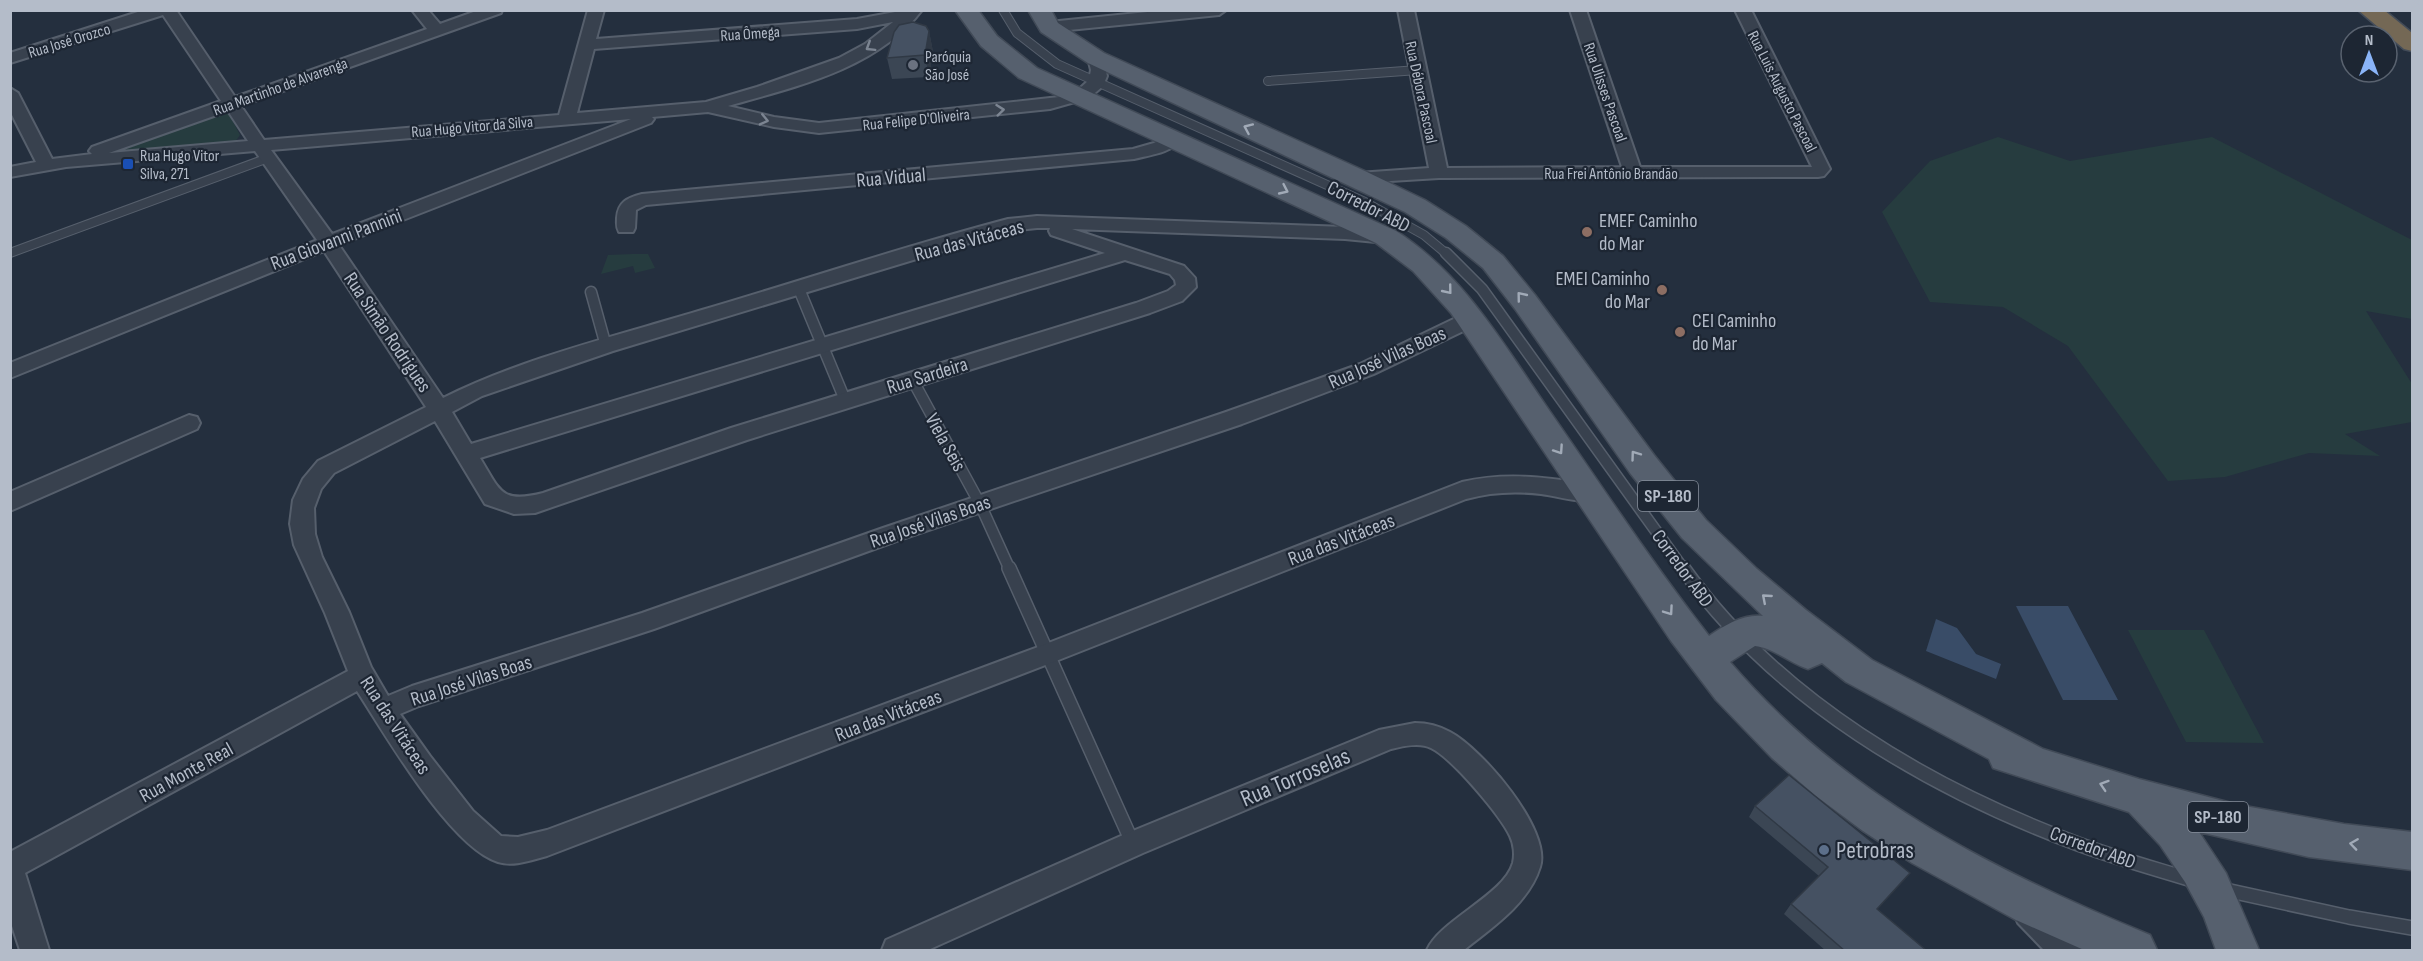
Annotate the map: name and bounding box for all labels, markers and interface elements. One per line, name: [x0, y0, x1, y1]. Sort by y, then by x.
street label: Rua José Orozco: [26, 20, 113, 63]
street label: Rua Ômega: [720, 23, 781, 46]
north arrow: [2339, 24, 2399, 84]
street label: Rua Luis Augusto Pascoal: [1743, 28, 1820, 155]
text: N: [2365, 31, 2373, 50]
street label: Rua Débora Pascoal: [1400, 39, 1441, 145]
one-way arrow: [866, 40, 876, 52]
street label: Rua Ulisses Pascoal: [1579, 40, 1630, 145]
place label: Paróquia São José: [925, 48, 971, 85]
street label: Rua Martinho de Alvarenga: [211, 54, 350, 121]
marker: Paróquia São José: [906, 58, 920, 72]
one-way arrow: [995, 104, 1004, 117]
street label: Rua Felipe D'Oliveira: [862, 105, 971, 136]
one-way arrow: [759, 112, 769, 125]
street label: Rua Hugo Vitor da Silva: [410, 113, 534, 142]
one-way arrow: [1243, 123, 1254, 135]
place label: Rua Hugo Vitor Silva, 271: [140, 147, 220, 184]
marker: Rua Hugo Vitor Silva, 271: [121, 157, 135, 171]
street label: Rua Vidual: [856, 163, 927, 193]
street label: Rua Frei Antônio Brandão: [1544, 165, 1678, 184]
street label: Corredor ABD: [1323, 176, 1414, 238]
one-way arrow: [1277, 182, 1288, 194]
street label: Rua Giovanni Pannini: [267, 204, 405, 276]
place label: EMEF Caminho do Mar: [1599, 209, 1697, 256]
street label: Rua das Vitáceas: [912, 215, 1027, 267]
marker: EMEF Caminho do Mar: [1580, 225, 1594, 239]
place label: EMEI Caminho do Mar: [1555, 267, 1650, 314]
street label: Rua Simão Rodrigues: [338, 268, 436, 397]
one-way arrow: [1441, 283, 1452, 294]
marker: EMEI Caminho do Mar: [1655, 283, 1669, 297]
one-way arrow: [1517, 292, 1528, 303]
place label: CEI Caminho do Mar: [1692, 309, 1776, 356]
street label: Rua José Vilas Boas: [1325, 321, 1450, 394]
marker: CEI Caminho do Mar: [1673, 325, 1687, 339]
street label: Rua Sardeira: [884, 352, 971, 400]
street label: Viela Seis: [919, 409, 971, 476]
one-way arrow: [1552, 443, 1563, 454]
one-way arrow: [1631, 450, 1642, 461]
road number: SP-180: [1638, 481, 1698, 511]
street label: Rua José Vilas Boas: [867, 490, 994, 554]
street label: Rua das Vitáceas: [1285, 509, 1398, 571]
street label: Corredor ABD: [1646, 525, 1718, 612]
one-way arrow: [1763, 594, 1773, 605]
one-way arrow: [1662, 604, 1673, 615]
street label: Rua José Vilas Boas: [408, 650, 535, 712]
street label: Rua das Vitáceas: [355, 672, 436, 779]
street label: Rua das Vitáceas: [832, 685, 945, 747]
street label: Rua Monte Real: [136, 737, 237, 808]
street label: Rua Torroselas: [1236, 741, 1354, 814]
one-way arrow: [2099, 780, 2110, 793]
road number: SP-180: [2188, 802, 2248, 832]
street label: Corredor ABD: [2046, 821, 2139, 875]
place label: Petrobras: [1836, 836, 1914, 865]
one-way arrow: [2350, 838, 2359, 850]
marker: Petrobras: [1817, 843, 1831, 857]

